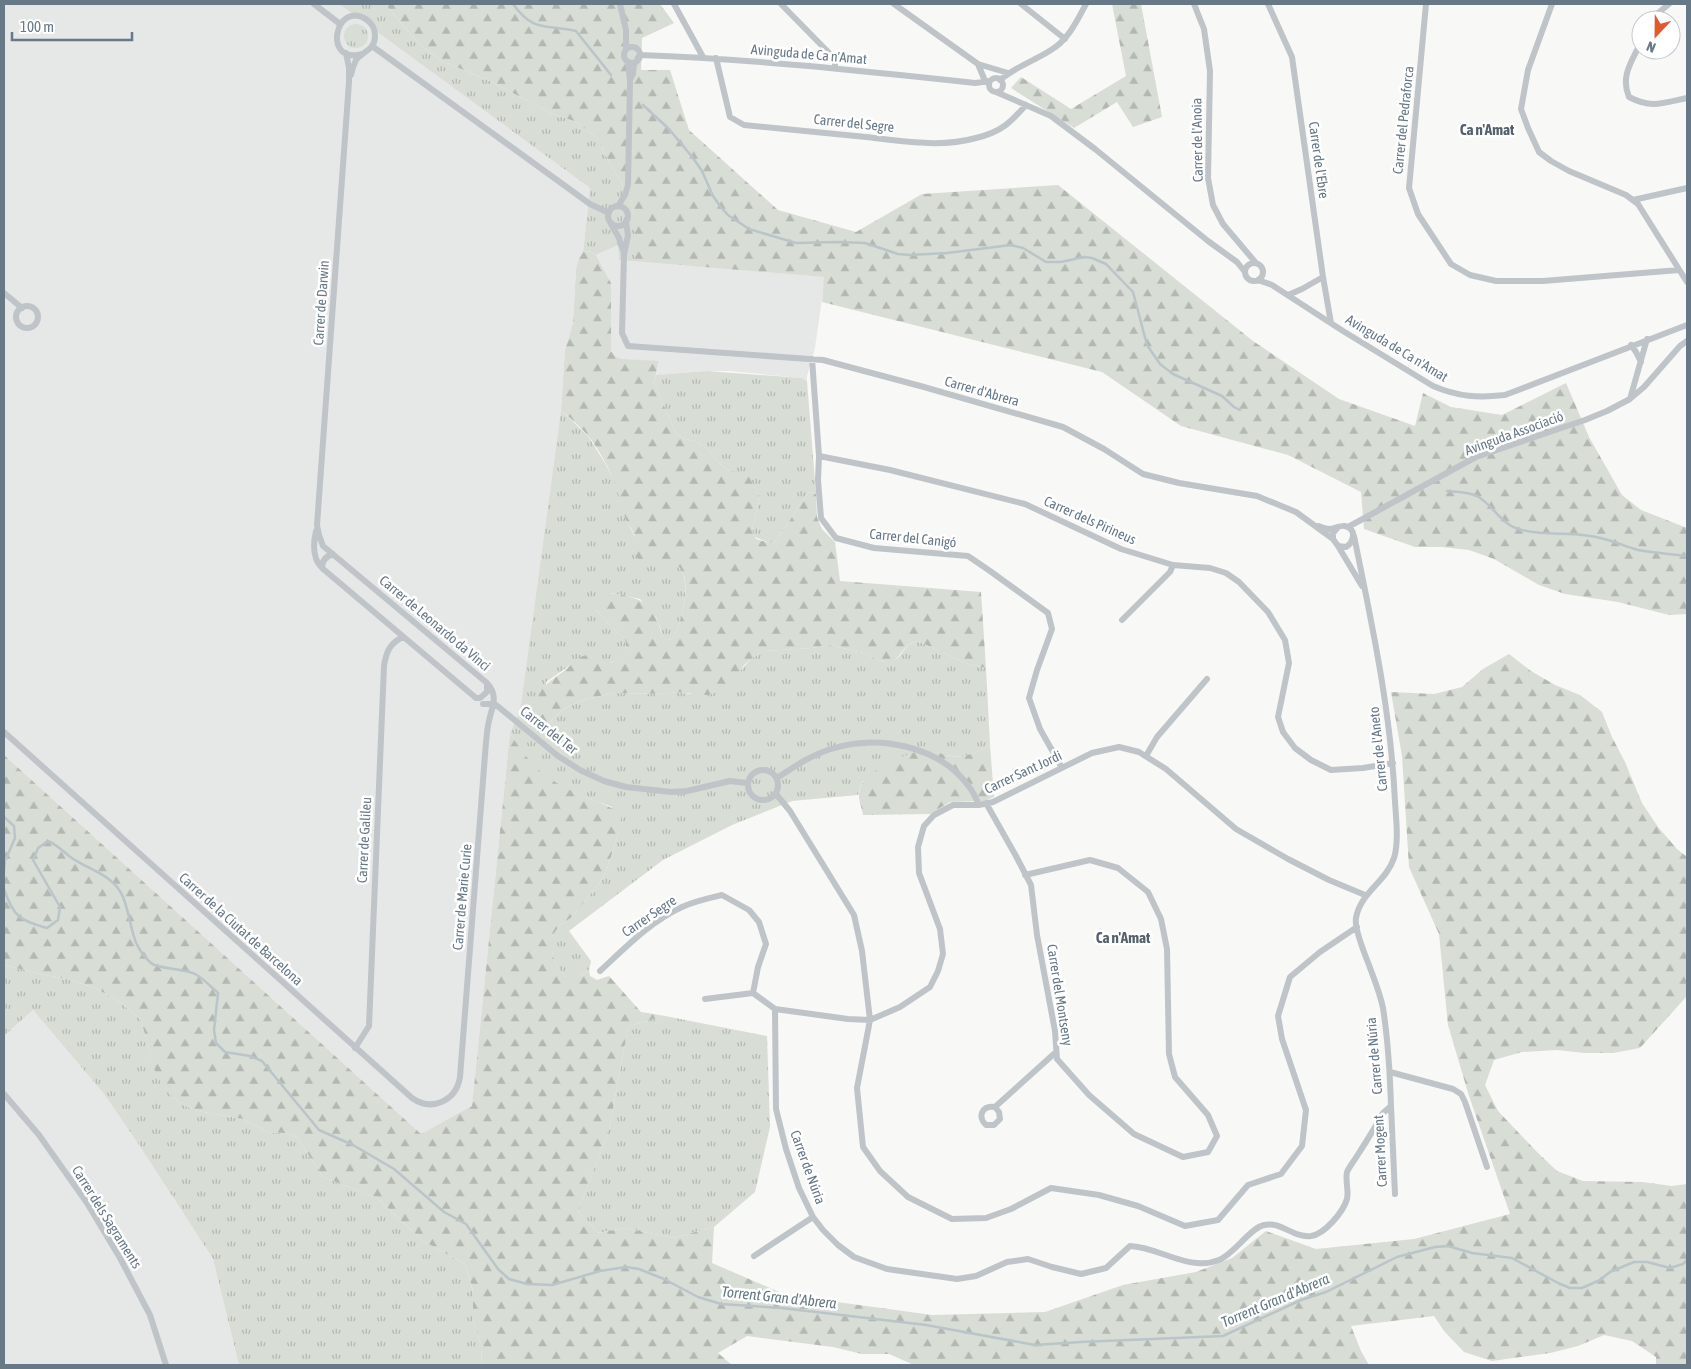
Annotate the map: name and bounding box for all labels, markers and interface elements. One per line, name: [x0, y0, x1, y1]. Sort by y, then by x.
scale bar: [12, 10, 132, 42]
north arrow: [1631, 10, 1681, 60]
text: 100 m: [20, 18, 54, 35]
text: N: [1644, 38, 1658, 56]
street label: Avinguda de Ca n'Amat: [750, 41, 868, 67]
street label: Carrer del Pedraforca: [1389, 65, 1417, 175]
street label: Carrer de l'Anoia: [1188, 98, 1206, 182]
street label: Carrer del Segre: [813, 111, 895, 135]
street label: Carrer de l'Ebre: [1306, 121, 1332, 199]
district label: Ca n'Amat: [1460, 121, 1515, 138]
street label: Carrer de Darwin: [310, 260, 332, 346]
street label: Avinguda de Ca n'Amat: [1343, 311, 1451, 385]
street label: Carrer d'Abrera: [943, 373, 1021, 409]
street label: Avinguda Associació: [1463, 408, 1565, 458]
street label: Carrer dels Pirineus: [1042, 493, 1139, 547]
street label: Carrer del Canigó: [869, 525, 957, 551]
street label: Carrer de Leonardo da Vinci: [376, 572, 494, 674]
street label: Carrer del Ter: [517, 703, 581, 758]
street label: Carrer de l'Aneto: [1366, 706, 1390, 792]
street label: Carrer Sant Jordi: [982, 747, 1064, 797]
street label: Carrer de Galileu: [354, 797, 374, 883]
street label: Carrer de Marie Curie: [449, 843, 475, 951]
street label: Carrer de la Ciutat de Barcelona: [176, 869, 306, 989]
street label: Carrer Segre: [619, 892, 679, 940]
district label: Ca n'Amat: [1096, 929, 1151, 946]
street label: Carrer del Montseny: [1044, 943, 1076, 1047]
street label: Carrer de Núria: [1363, 1017, 1385, 1095]
street label: Carrer Mogent: [1370, 1114, 1390, 1188]
street label: Carrer de Núria: [787, 1128, 829, 1206]
street label: Carrer dels Sagraments: [69, 1163, 145, 1271]
water label: Torrent Gran d'Abrera: [1218, 1270, 1332, 1330]
water label: Torrent Gran d'Abrera: [721, 1283, 837, 1311]

